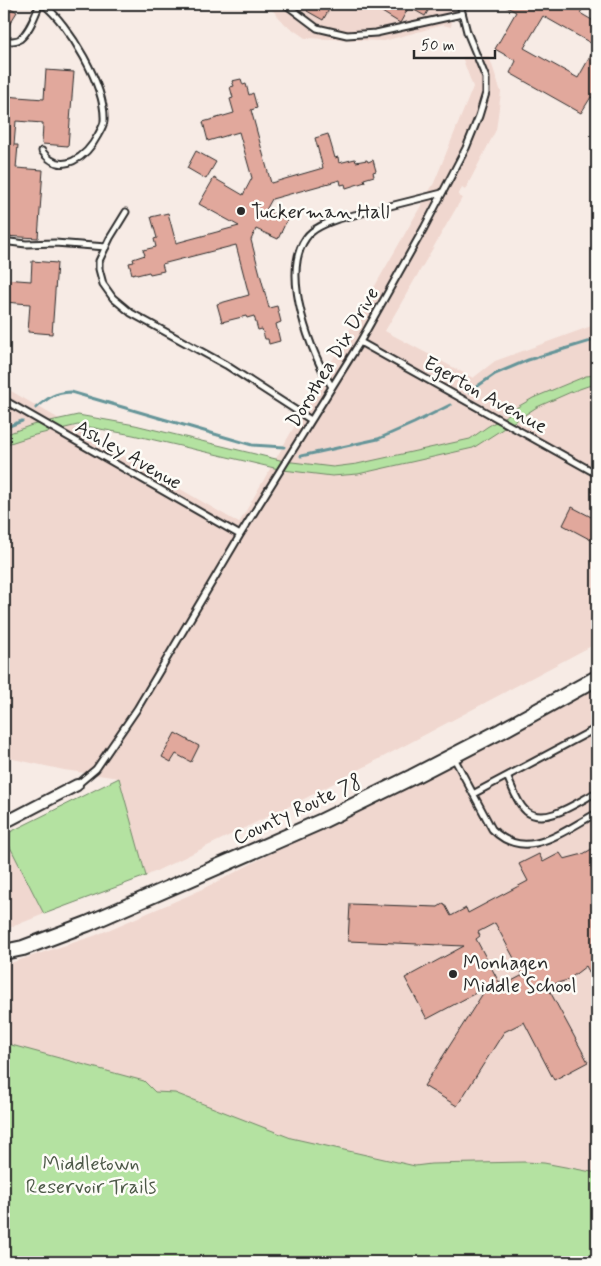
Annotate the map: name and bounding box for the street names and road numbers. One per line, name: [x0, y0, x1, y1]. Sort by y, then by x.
street label: Dorothea Dix Drive: [281, 282, 386, 433]
street label: Egerton Avenue: [418, 350, 552, 441]
street label: Ashley Avenue: [70, 414, 186, 497]
street label: County Route 78: [229, 769, 366, 852]

